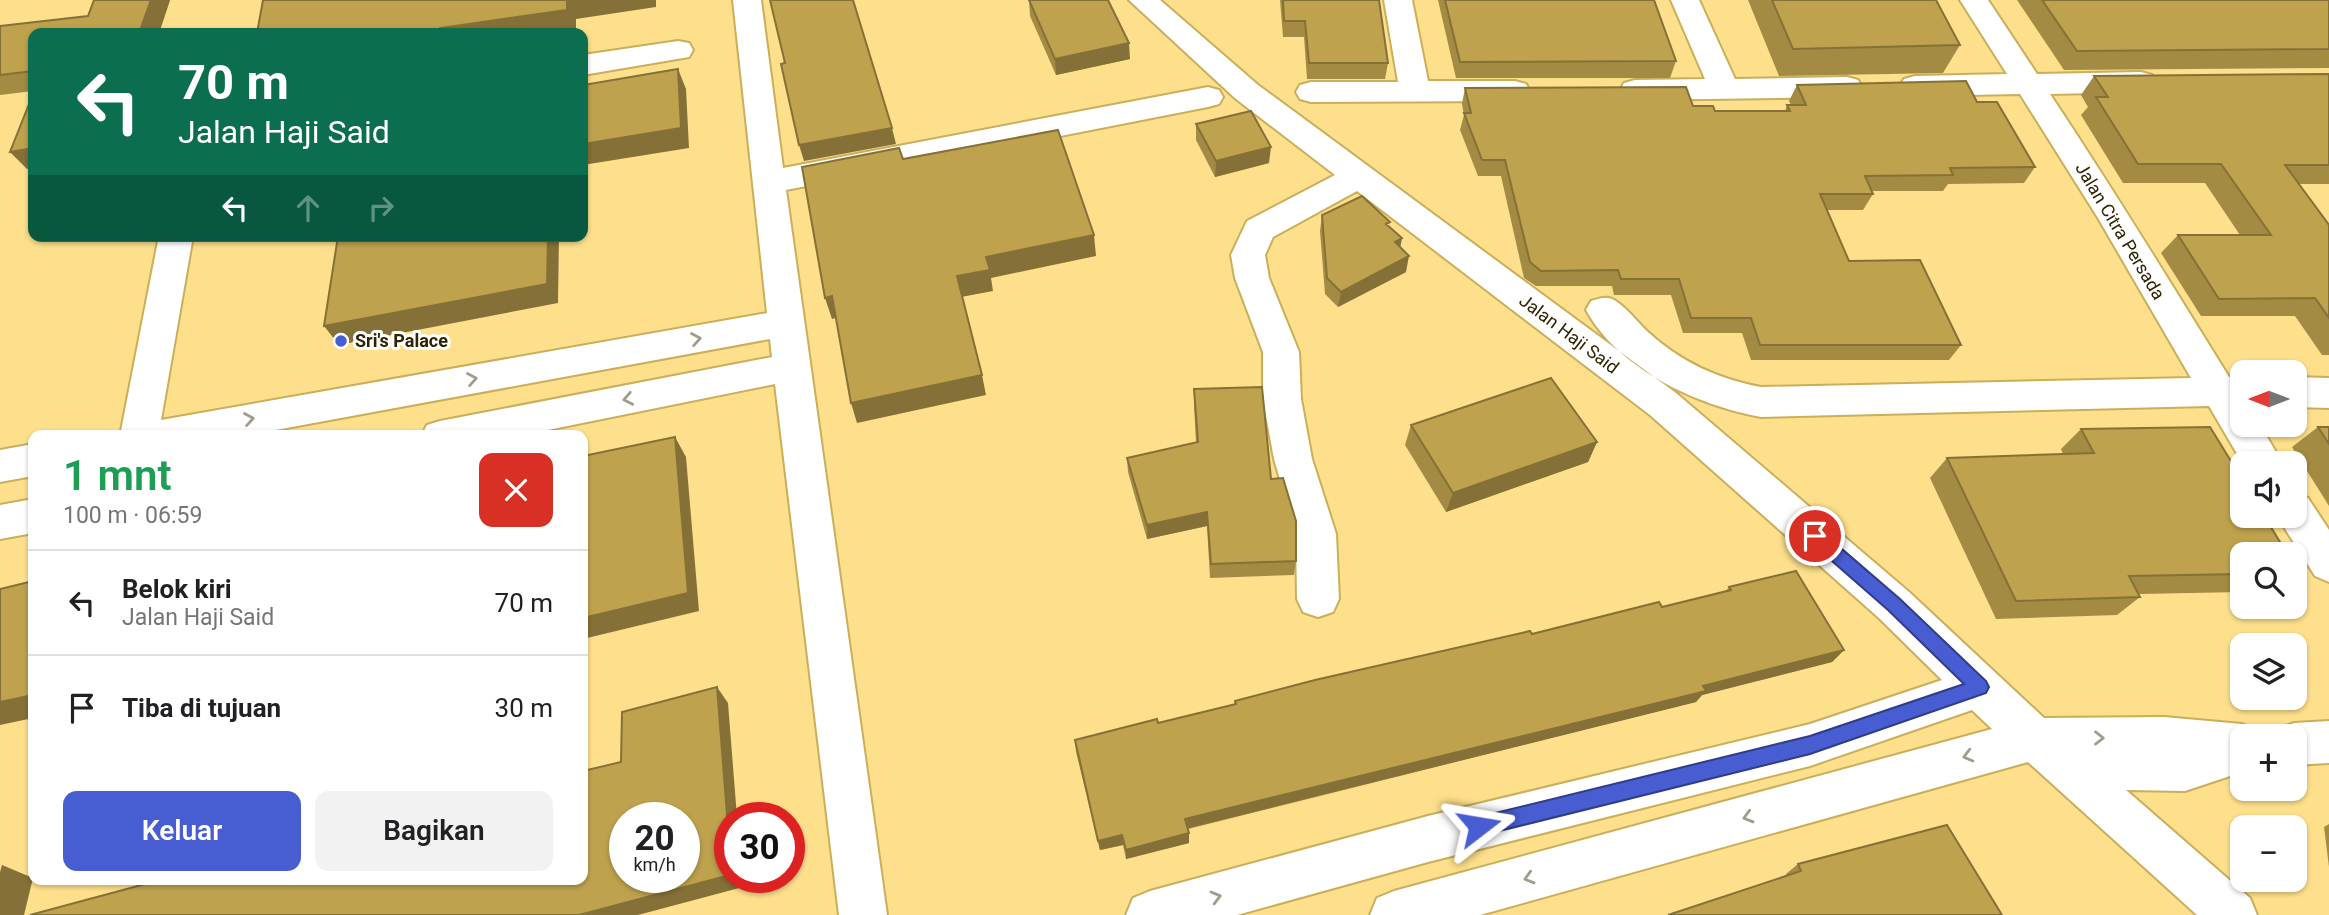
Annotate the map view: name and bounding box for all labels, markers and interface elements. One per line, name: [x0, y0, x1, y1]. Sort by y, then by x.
text: 70 m: [178, 54, 289, 111]
icon: left: [63, 56, 154, 147]
text: Jalan Haji Said: [178, 113, 390, 151]
street label: Jalan Citra Persada: [2071, 158, 2170, 303]
icon: left: [216, 189, 254, 227]
icon: ahead: [289, 189, 327, 227]
icon: right: [362, 189, 400, 227]
street label: Jalan Haji Said: [1515, 289, 1623, 378]
place label: Sri's Palace: [355, 330, 448, 351]
one-way arrow: [690, 332, 702, 347]
marker: Sri's Palace: [333, 333, 349, 349]
north arrow: [2230, 360, 2306, 438]
map controls: [2230, 360, 2307, 892]
one-way arrow: [467, 372, 478, 387]
one-way arrow: [622, 391, 634, 406]
one-way arrow: [243, 412, 255, 427]
text: 1 mnt: [63, 451, 172, 500]
button: sound: [2230, 451, 2307, 528]
button: close: [479, 453, 553, 527]
text: 100 m · 06:59: [63, 502, 202, 529]
pin: [1785, 506, 1845, 566]
icon: arrive: [1796, 517, 1834, 555]
button: search: [2230, 542, 2307, 619]
text: Belok kiri: [122, 574, 232, 604]
icon: left: [63, 584, 101, 622]
text: 70 m: [495, 588, 553, 618]
text: Jalan Haji Said: [122, 604, 274, 631]
button: layers: [2230, 633, 2307, 710]
icon: arrive: [63, 689, 101, 727]
text: Tiba di tujuan: [122, 693, 281, 723]
text: 30 m: [495, 693, 553, 723]
button: +: [2230, 724, 2307, 801]
one-way arrow: [2094, 730, 2104, 746]
one-way arrow: [1962, 748, 1974, 762]
position arrow: [1442, 789, 1516, 863]
button: Keluar: [63, 791, 301, 871]
button: Bagikan: [315, 791, 553, 871]
speed limit sign: 30: [714, 802, 805, 893]
one-way arrow: [1742, 808, 1754, 823]
button: −: [2230, 815, 2307, 892]
text: 20: [634, 818, 675, 859]
text: km/h: [633, 854, 676, 875]
one-way arrow: [1523, 869, 1535, 884]
one-way arrow: [1210, 891, 1222, 905]

